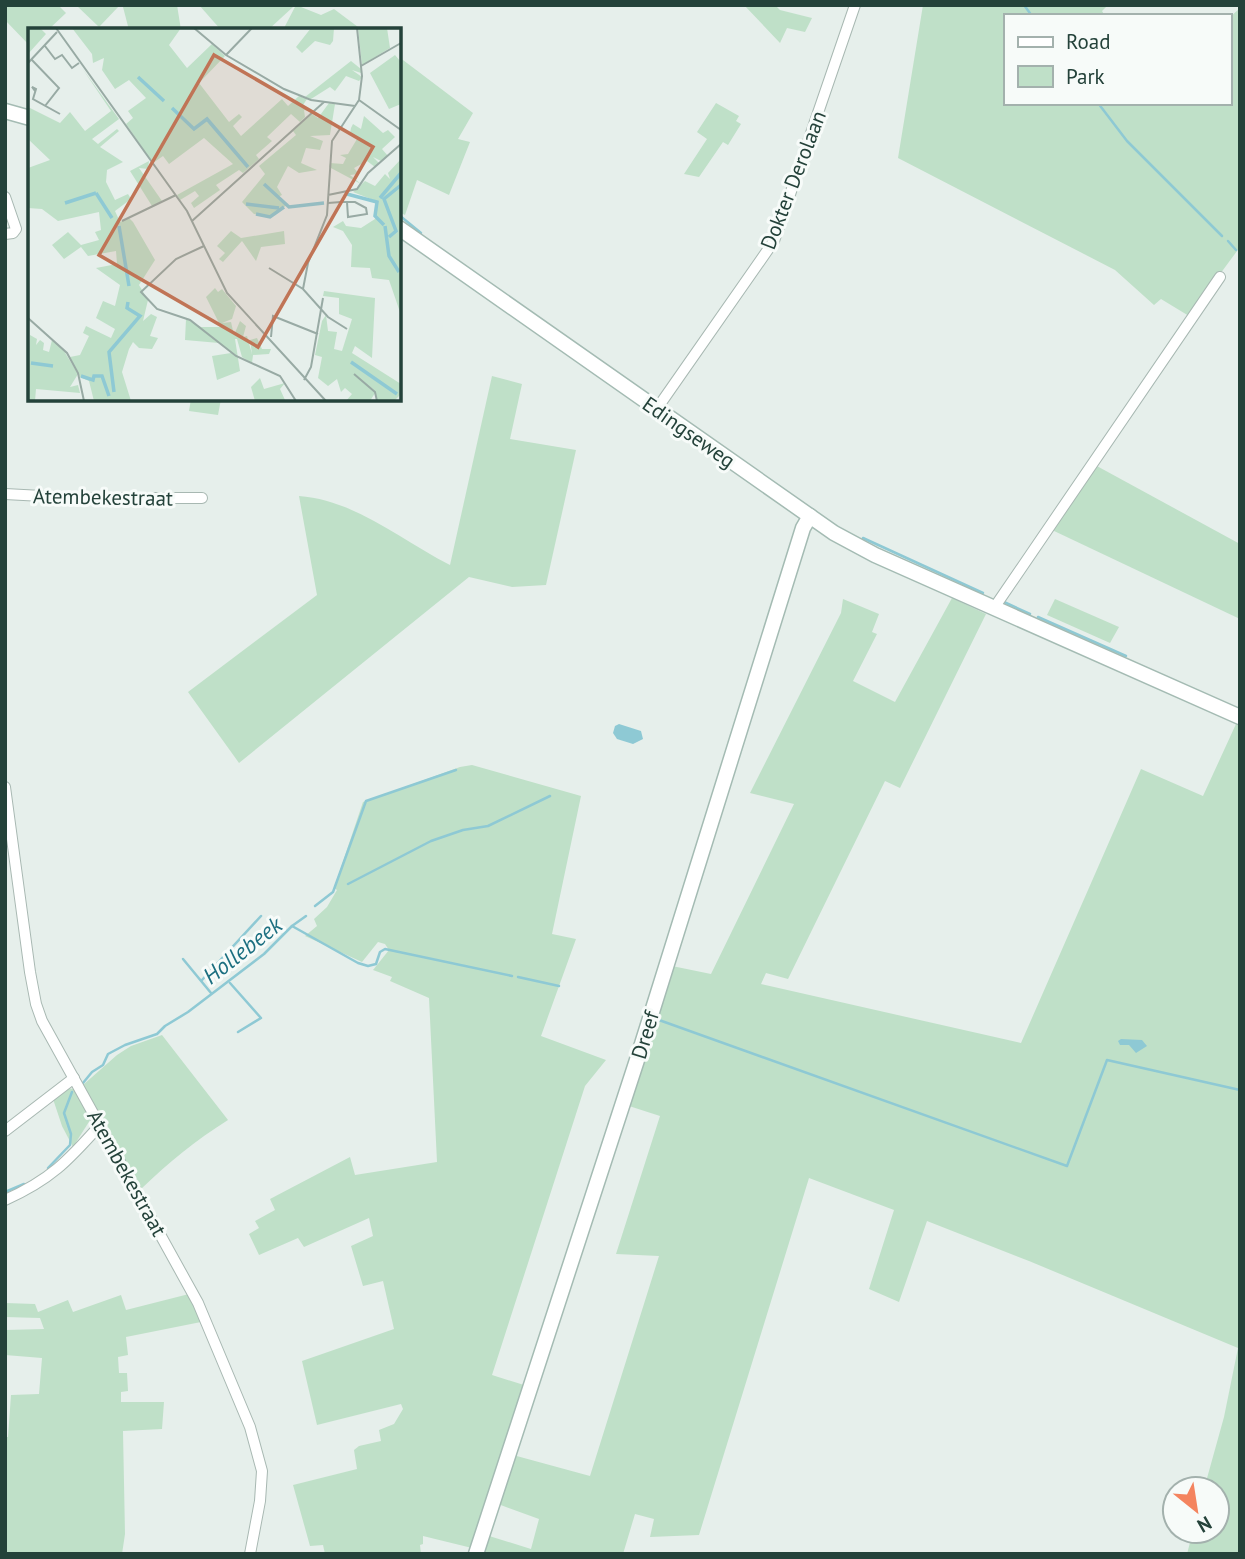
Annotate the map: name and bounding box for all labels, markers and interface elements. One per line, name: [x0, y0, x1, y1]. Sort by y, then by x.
legend: [1004, 14, 1231, 105]
inset map: [28, 28, 401, 401]
text: Road: [1066, 28, 1110, 55]
text: Park: [1066, 63, 1105, 90]
street label: Dokter Derolaan: [754, 107, 832, 253]
street label: Edingseweg: [637, 390, 741, 474]
street label: Atembekestraat: [33, 482, 173, 512]
water label: Hollebeek: [196, 909, 289, 990]
street label: Dreef: [625, 1007, 665, 1062]
street label: Atembekestraat: [81, 1105, 173, 1241]
north arrow: [1161, 1475, 1231, 1545]
text: N: [1193, 1511, 1216, 1538]

